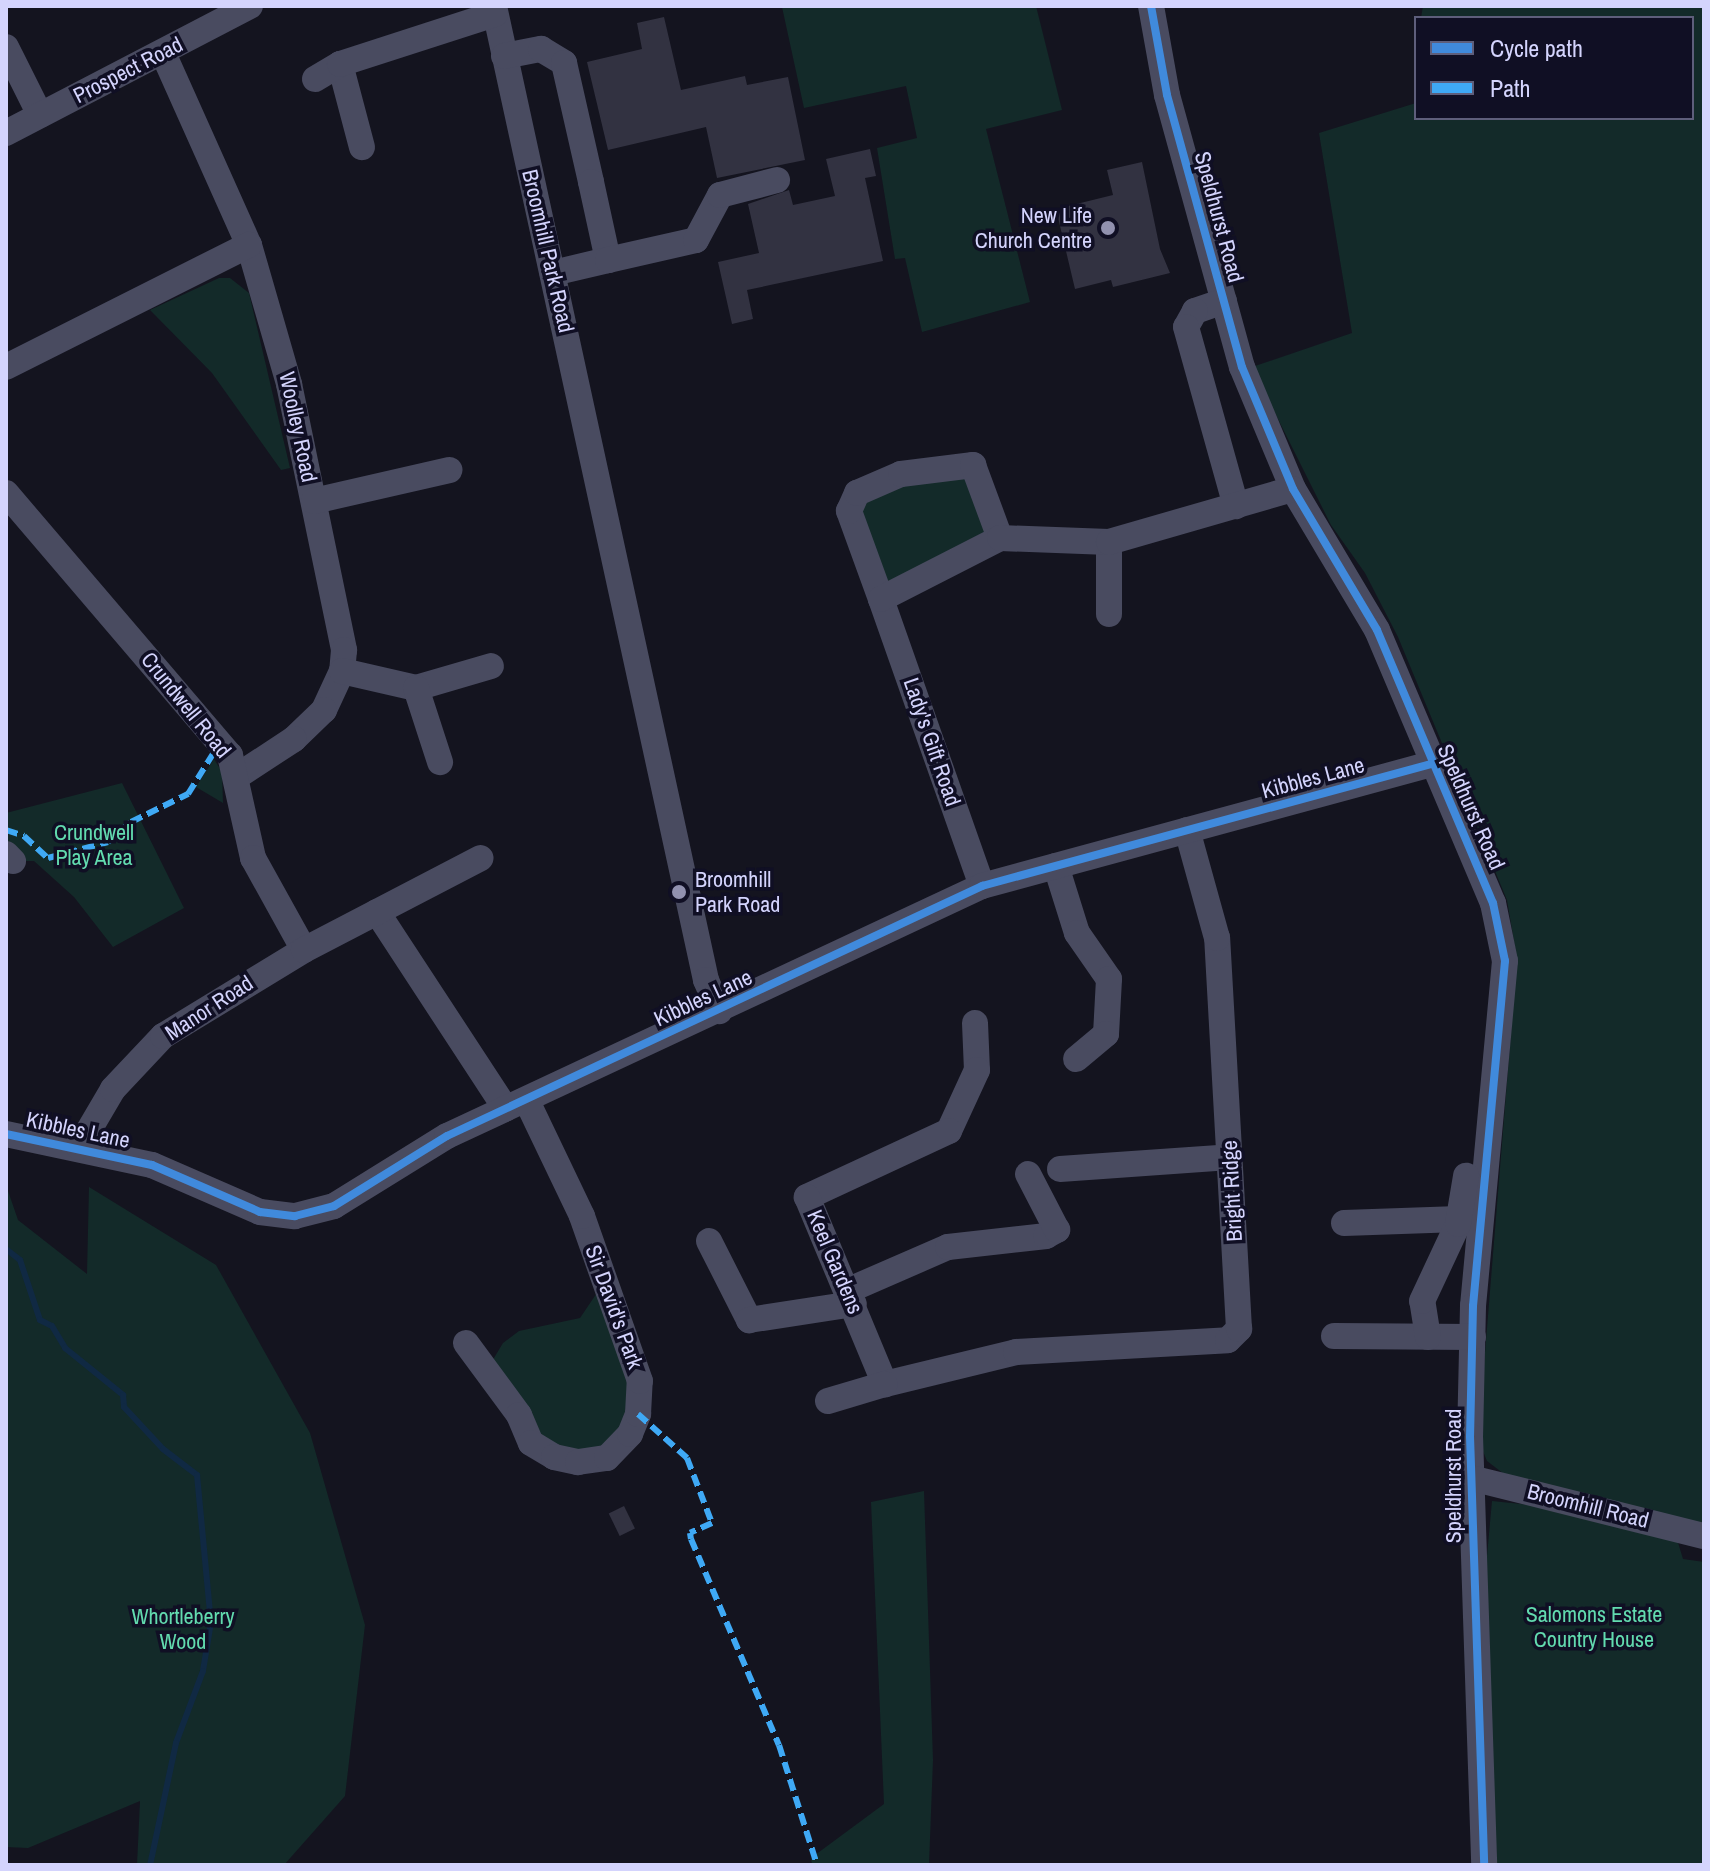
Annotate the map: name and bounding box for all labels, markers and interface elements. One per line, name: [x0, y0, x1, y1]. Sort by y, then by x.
legend: [1414, 16, 1694, 120]
street label: Prospect Road: [69, 31, 187, 109]
text: Cycle path: [1490, 32, 1583, 64]
text: Path: [1490, 72, 1531, 104]
street label: Speldhurst Road: [1189, 149, 1249, 285]
street label: Broomhill Park Road: [516, 167, 580, 335]
place label: New Life Church Centre: [975, 202, 1092, 254]
marker: New Life Church Centre: [1099, 219, 1117, 237]
street label: Woolley Road: [273, 369, 323, 485]
street label: Crundwell Road: [135, 647, 237, 763]
street label: Lady's Gift Road: [898, 674, 966, 810]
street label: Speldhurst Road: [1432, 740, 1510, 874]
street label: Kibbles Lane: [1259, 752, 1367, 804]
park label: Crundwell Play Area: [54, 819, 134, 870]
place label: Broomhill Park Road: [695, 866, 780, 918]
marker: Broomhill Park Road: [670, 883, 688, 901]
street label: Kibbles Lane: [650, 964, 756, 1032]
street label: Manor Road: [160, 970, 258, 1046]
street label: Kibbles Lane: [24, 1106, 132, 1154]
street label: Bright Ridge: [1216, 1140, 1248, 1242]
street label: Keel Gardens: [801, 1206, 869, 1318]
street label: Sir David's Park: [579, 1242, 649, 1372]
street label: Speldhurst Road: [1441, 1409, 1467, 1543]
street label: Broomhill Road: [1524, 1478, 1652, 1534]
park label: Salomons Estate Country House: [1526, 1601, 1662, 1652]
park label: Whortleberry Wood: [131, 1603, 235, 1654]

